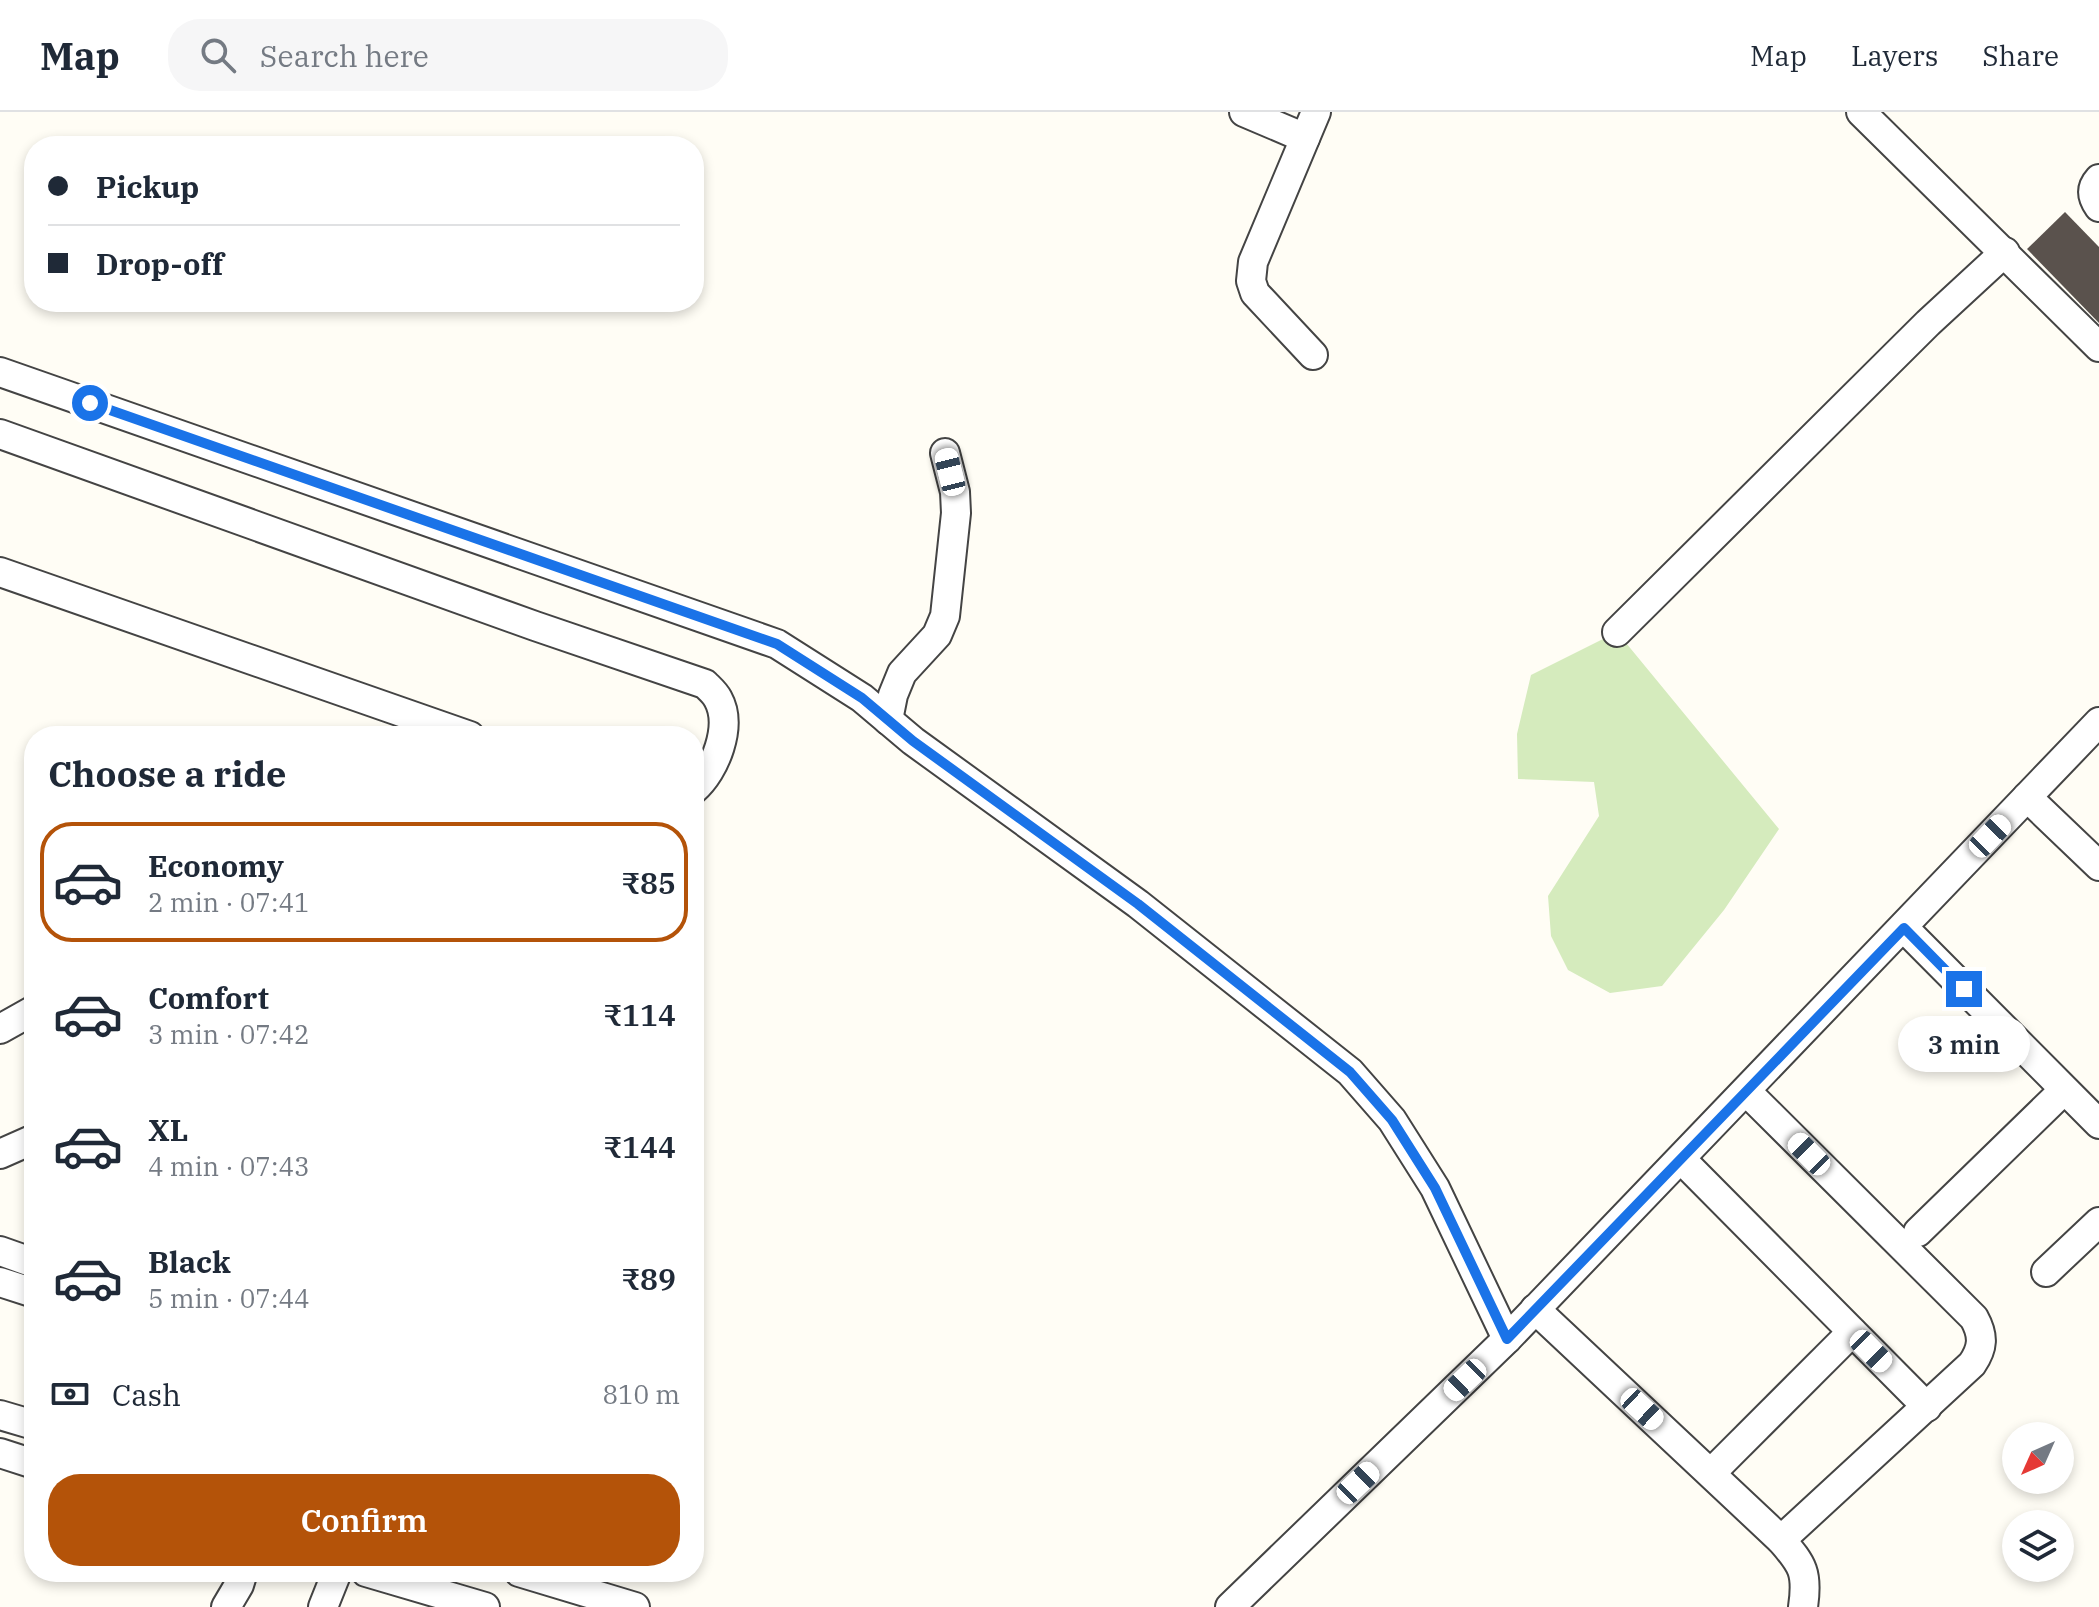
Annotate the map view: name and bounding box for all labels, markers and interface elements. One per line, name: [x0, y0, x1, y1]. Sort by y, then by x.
search box: [168, 19, 728, 91]
text: Map: [40, 31, 120, 80]
icon: search: [196, 33, 240, 77]
text: Search here: [260, 36, 429, 75]
text: Map: [1750, 37, 1807, 74]
text: Layers: [1851, 37, 1938, 74]
text: Share: [1982, 37, 2059, 74]
text: Pickup: [96, 167, 199, 206]
text: Drop-off: [96, 244, 224, 283]
route start: [72, 385, 108, 421]
car: [933, 446, 967, 498]
text: Choose a ride: [48, 750, 287, 797]
car: [1965, 810, 2015, 862]
icon: car: [52, 846, 124, 918]
text: Economy: [148, 846, 284, 885]
text: ₹85: [621, 863, 676, 902]
text: 2 min · 07:41: [148, 885, 310, 919]
route end: [1946, 971, 1982, 1007]
icon: car: [52, 978, 124, 1050]
text: Comfort: [148, 978, 269, 1017]
text: ₹114: [603, 995, 676, 1034]
text: 3 min · 07:42: [148, 1017, 310, 1051]
callout: 3 min: [1898, 1017, 2030, 1073]
text: 3 min: [1928, 1027, 2000, 1061]
icon: car: [52, 1110, 124, 1182]
text: XL: [148, 1110, 188, 1149]
text: ₹144: [603, 1127, 676, 1166]
car: [1784, 1129, 1834, 1179]
text: 4 min · 07:43: [148, 1149, 310, 1183]
icon: car: [52, 1242, 124, 1314]
text: Black: [148, 1242, 231, 1281]
text: ₹89: [621, 1259, 676, 1298]
text: 5 min · 07:44: [148, 1281, 310, 1315]
car: [1846, 1326, 1896, 1376]
car: [1439, 1355, 1491, 1405]
icon: cash: [48, 1372, 92, 1416]
text: Cash: [112, 1375, 181, 1414]
text: 810 m: [602, 1377, 680, 1411]
car: [1616, 1384, 1668, 1434]
north arrow: [2002, 1422, 2074, 1494]
map controls: [2002, 1422, 2074, 1582]
car: [1332, 1458, 1384, 1508]
button: Confirm: [48, 1474, 680, 1566]
button: layers: [2002, 1510, 2074, 1582]

